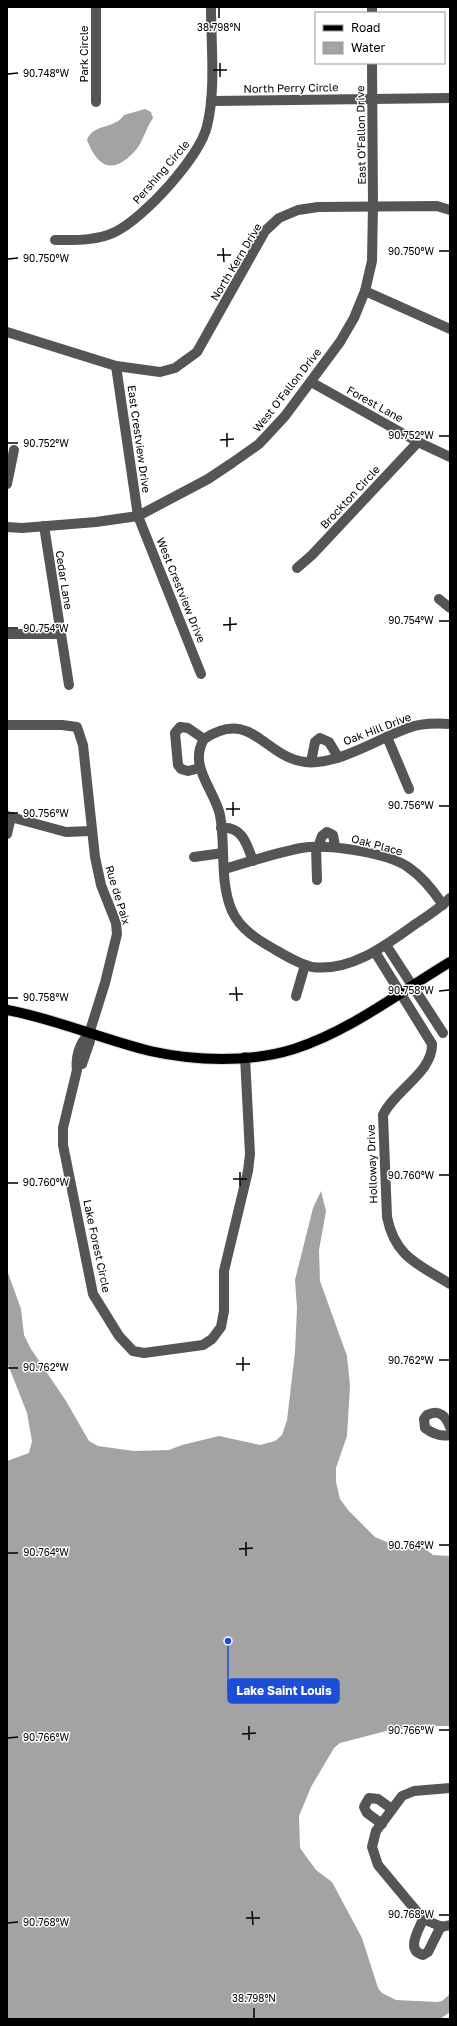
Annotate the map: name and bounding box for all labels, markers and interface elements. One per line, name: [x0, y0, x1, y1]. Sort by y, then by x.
legend: [315, 12, 445, 64]
text: Road: [351, 20, 380, 35]
text: 38.798°N: [197, 21, 241, 33]
street label: Park Circle: [77, 26, 90, 82]
text: Water: [351, 40, 385, 55]
text: 90.748°W: [23, 67, 70, 79]
street label: North Perry Circle: [243, 80, 339, 95]
street label: East O'Fallon Drive: [353, 85, 368, 185]
street label: Pershing Circle: [129, 137, 192, 206]
street label: North Kern Drive: [207, 221, 264, 303]
text: 90.750°W: [388, 245, 434, 257]
text: 90.750°W: [23, 252, 69, 264]
street label: West O'Fallon Drive: [250, 345, 323, 434]
street label: Forest Lane: [345, 383, 406, 424]
street label: East Crestview Drive: [126, 384, 153, 494]
text: 90.752°W: [388, 429, 434, 441]
text: 90.752°W: [23, 437, 69, 449]
street label: Brockton Circle: [317, 462, 382, 531]
street label: West Crestview Drive: [154, 535, 209, 644]
street label: Cedar Lane: [53, 549, 76, 610]
text: 90.754°W: [388, 614, 434, 626]
text: 90.754°W: [23, 622, 69, 634]
street label: Oak Hill Drive: [341, 710, 413, 747]
text: 90.756°W: [388, 799, 434, 811]
text: 90.756°W: [23, 807, 69, 819]
street label: Oak Place: [350, 831, 404, 858]
street label: Rue de Paix: [103, 864, 134, 926]
text: 90.758°W: [388, 984, 434, 996]
text: 90.758°W: [23, 991, 69, 1003]
street label: Holloway Drive: [364, 1124, 379, 1204]
text: 90.760°W: [388, 1169, 435, 1181]
text: 90.760°W: [23, 1176, 70, 1188]
street label: Lake Forest Circle: [81, 1198, 114, 1294]
text: 90.762°W: [388, 1354, 434, 1366]
text: 90.762°W: [23, 1361, 69, 1373]
text: 90.764°W: [388, 1539, 434, 1551]
text: 90.764°W: [23, 1546, 69, 1558]
callout: Lake Saint Louis: [228, 1679, 339, 1703]
text: Lake Saint Louis: [236, 1683, 332, 1698]
text: 90.766°W: [388, 1724, 434, 1736]
text: 90.766°W: [23, 1731, 69, 1743]
text: 90.768°W: [388, 1908, 434, 1920]
text: 90.768°W: [23, 1916, 69, 1928]
text: 38.798°N: [232, 1992, 276, 2004]

